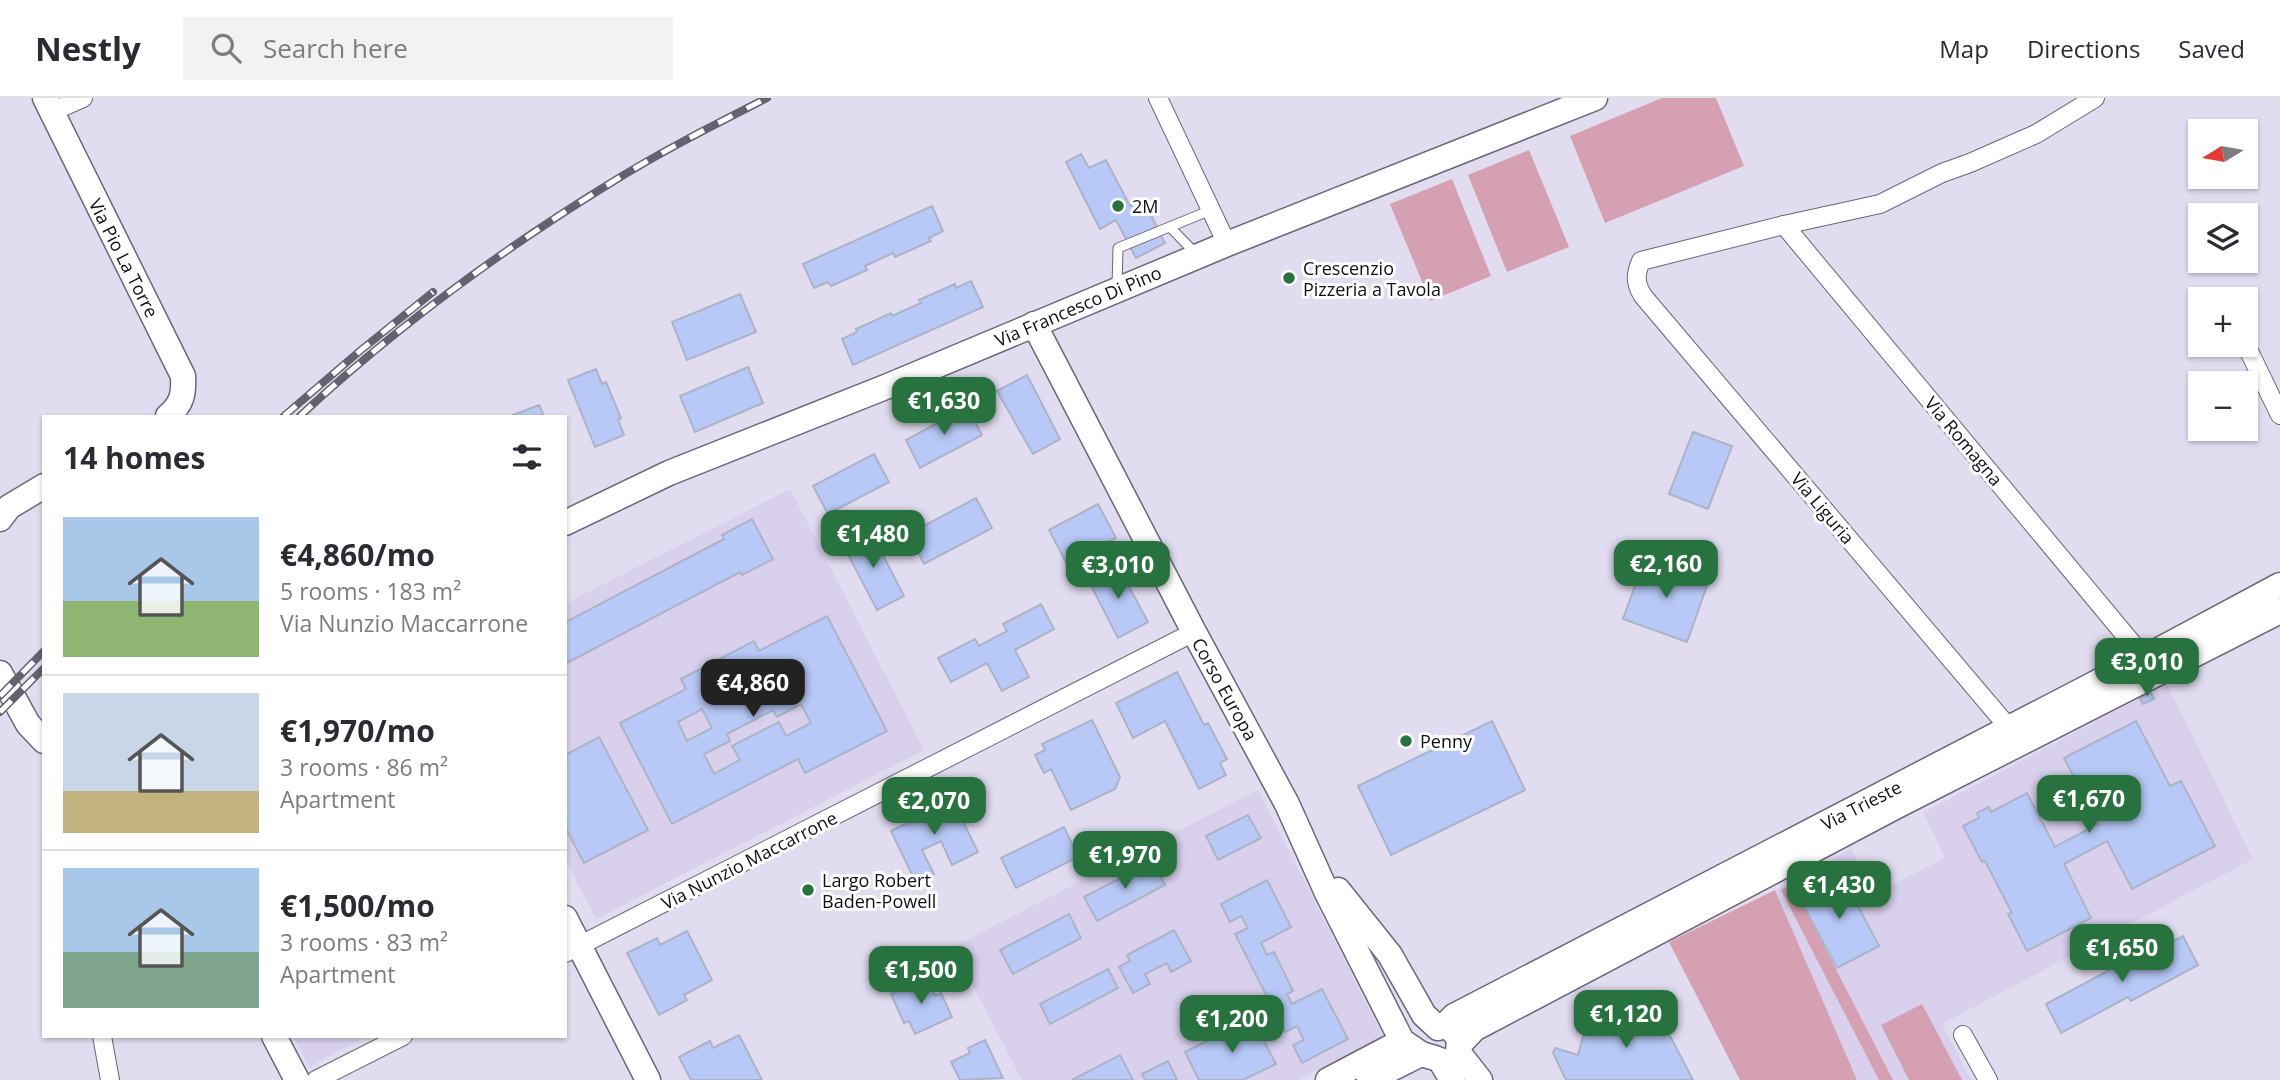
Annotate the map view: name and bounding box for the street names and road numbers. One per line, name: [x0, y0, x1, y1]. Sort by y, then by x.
street label: Via Pio La Torre: [84, 194, 164, 322]
street label: Via Francesco Di Pino: [991, 260, 1165, 352]
street label: Via Romagna: [1920, 391, 2008, 491]
street label: Via Liguria: [1786, 467, 1860, 549]
street label: Corso Europa: [1187, 633, 1263, 745]
street label: Via Trieste: [1817, 775, 1905, 835]
street label: Via Nunzio Maccarrone: [657, 805, 841, 915]

